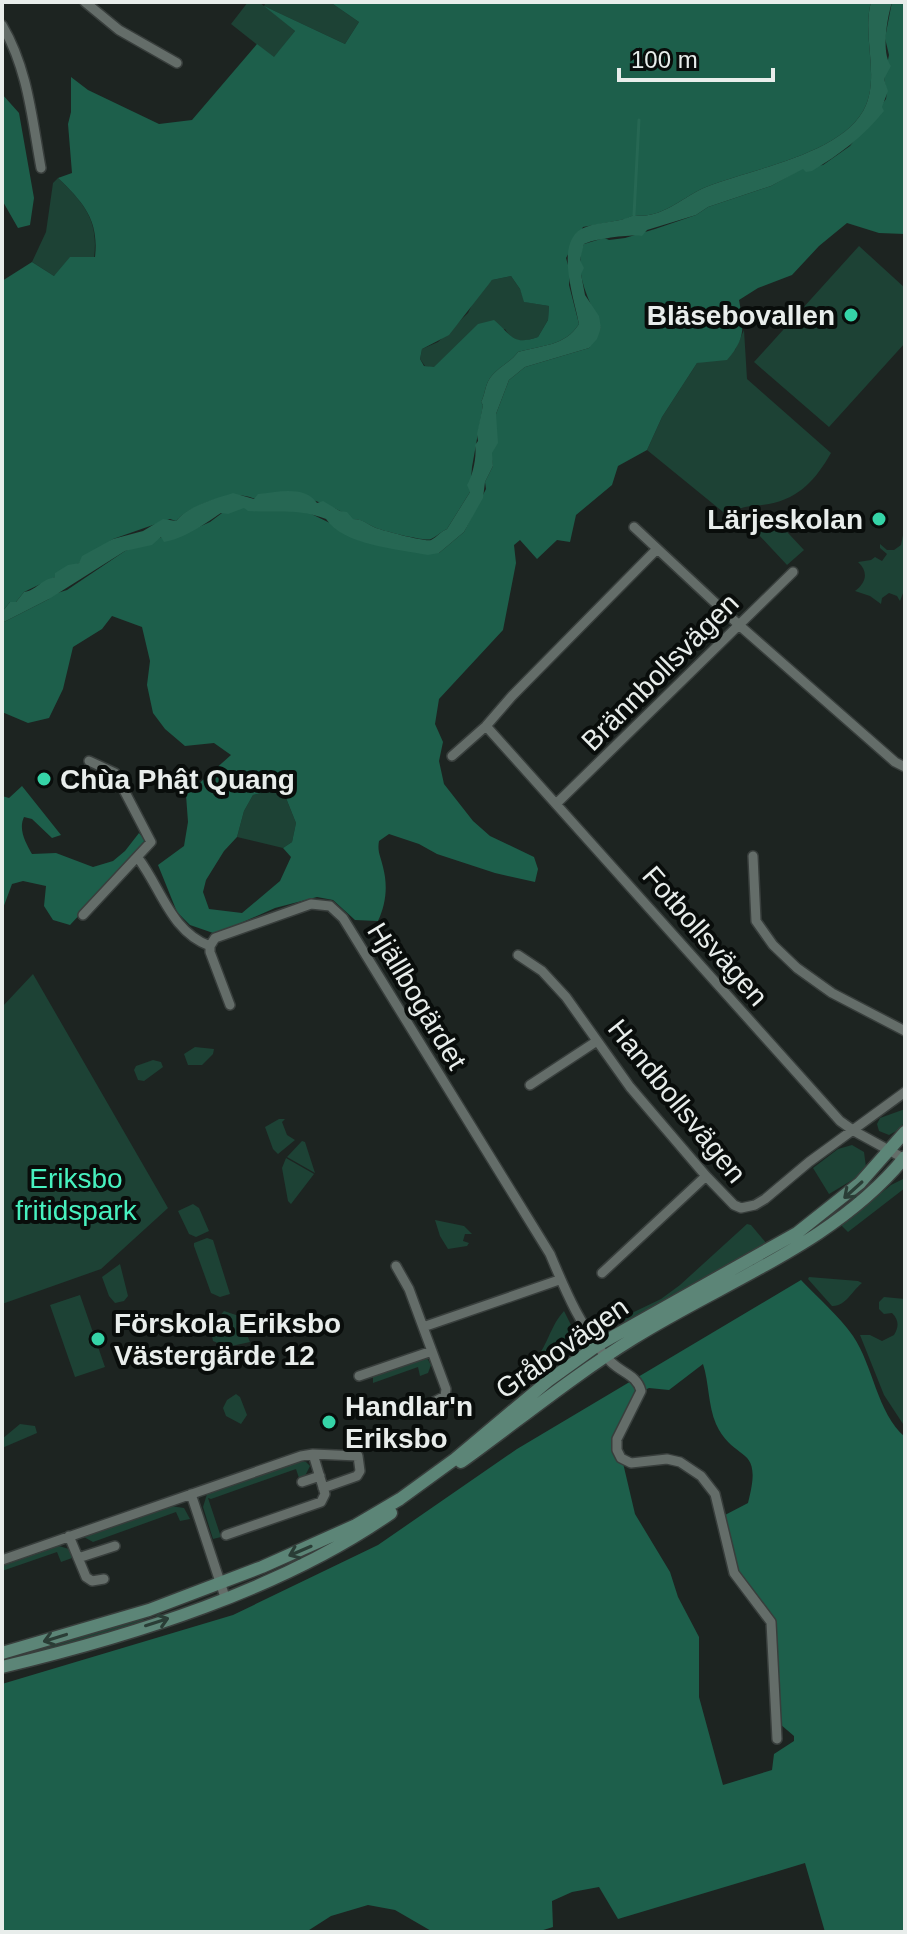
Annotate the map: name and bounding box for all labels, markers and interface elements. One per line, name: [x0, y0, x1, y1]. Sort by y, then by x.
scale bar: [619, 32, 773, 82]
text: 100 m: [631, 46, 698, 73]
place label: Bläsebovallen: [647, 300, 835, 331]
marker: Bläsebovallen: [842, 306, 860, 324]
place label: Lärjeskolan: [707, 504, 863, 535]
marker: Lärjeskolan: [870, 510, 888, 528]
street label: Brännbollsvägen: [575, 587, 745, 757]
place label: Chùa Phật Quang: [60, 764, 295, 795]
marker: Chùa Phật Quang: [35, 770, 53, 788]
street label: Fotbollsvägen: [636, 860, 774, 1012]
street label: Hjällbogärdet: [361, 917, 473, 1075]
street label: Handbollsvägen: [602, 1013, 752, 1189]
park label: Eriksbo fritidspark: [15, 1163, 138, 1226]
one-way arrow: [843, 1180, 863, 1199]
street label: Gråbovägen: [490, 1291, 634, 1405]
place label: Förskola Eriksbo Västergärde 12: [114, 1308, 341, 1371]
marker: Förskola Eriksbo Västergärde 12: [89, 1330, 107, 1348]
place label: Handlar'n Eriksbo: [345, 1391, 473, 1454]
marker: Handlar'n Eriksbo: [320, 1413, 338, 1431]
one-way arrow: [288, 1545, 313, 1559]
one-way arrow: [144, 1614, 170, 1629]
one-way arrow: [43, 1631, 69, 1646]

